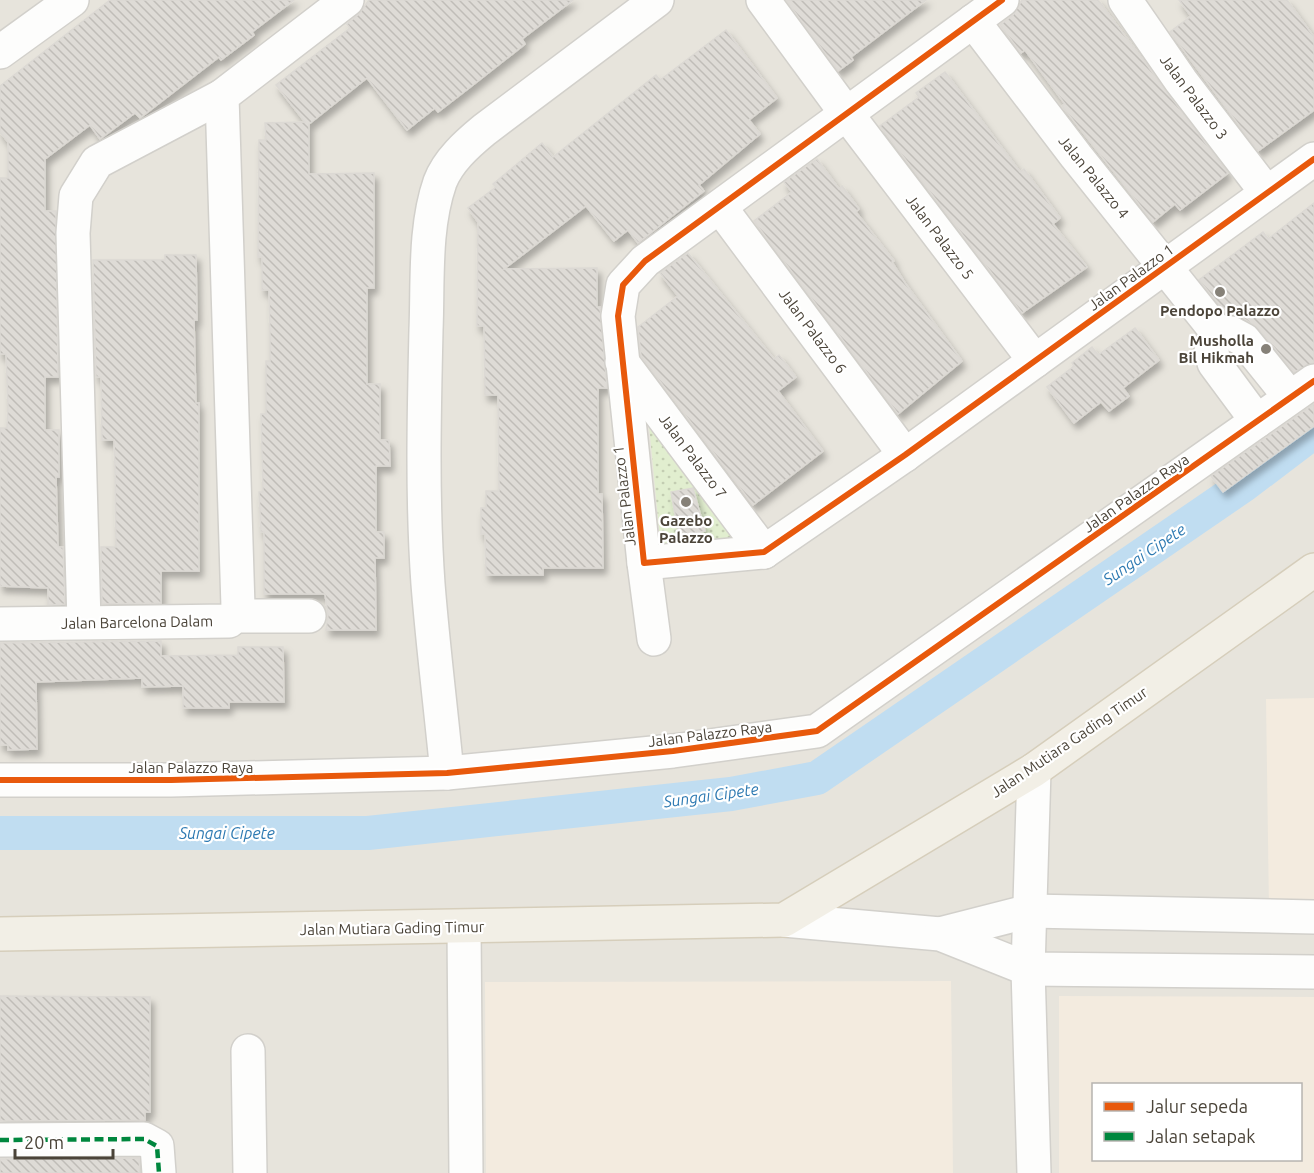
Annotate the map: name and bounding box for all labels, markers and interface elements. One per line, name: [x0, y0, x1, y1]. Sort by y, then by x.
street label: Jalan Palazzo 3: [1157, 51, 1231, 143]
street label: Jalan Palazzo 4: [1056, 132, 1132, 222]
street label: Jalan Palazzo 5: [903, 191, 977, 283]
street label: Jalan Palazzo 1: [1085, 240, 1177, 314]
street label: Jalan Palazzo 6: [776, 285, 850, 377]
marker: Pendopo Palazzo: [1213, 285, 1227, 299]
place label: Pendopo Palazzo: [1160, 302, 1280, 319]
place label: Musholla Bil Hikmah: [1178, 332, 1254, 366]
marker: Musholla Bil Hikmah: [1259, 342, 1273, 356]
street label: Jalan Palazzo 7: [656, 410, 730, 502]
street label: Jalan Palazzo 1: [609, 445, 639, 547]
street label: Jalan Palazzo Raya: [1080, 450, 1192, 536]
marker: Gazebo Palazzo: [679, 495, 693, 509]
place label: Gazebo Palazzo: [659, 512, 713, 546]
water label: Sungai Cipete: [1099, 520, 1189, 589]
street label: Jalan Barcelona Dalam: [61, 612, 213, 632]
street label: Jalan Mutiara Gading Timur: [988, 683, 1151, 801]
street label: Jalan Palazzo Raya: [647, 718, 773, 750]
street label: Jalan Palazzo Raya: [129, 759, 253, 776]
water label: Sungai Cipete: [661, 779, 760, 811]
water label: Sungai Cipete: [178, 824, 275, 842]
street label: Jalan Mutiara Gading Timur: [300, 918, 485, 938]
legend: [1092, 1083, 1302, 1161]
text: Jalur sepeda: [1146, 1096, 1248, 1116]
scale bar: [15, 1122, 112, 1160]
text: Jalan setapak: [1146, 1126, 1255, 1146]
text: 20 m: [24, 1132, 64, 1152]

